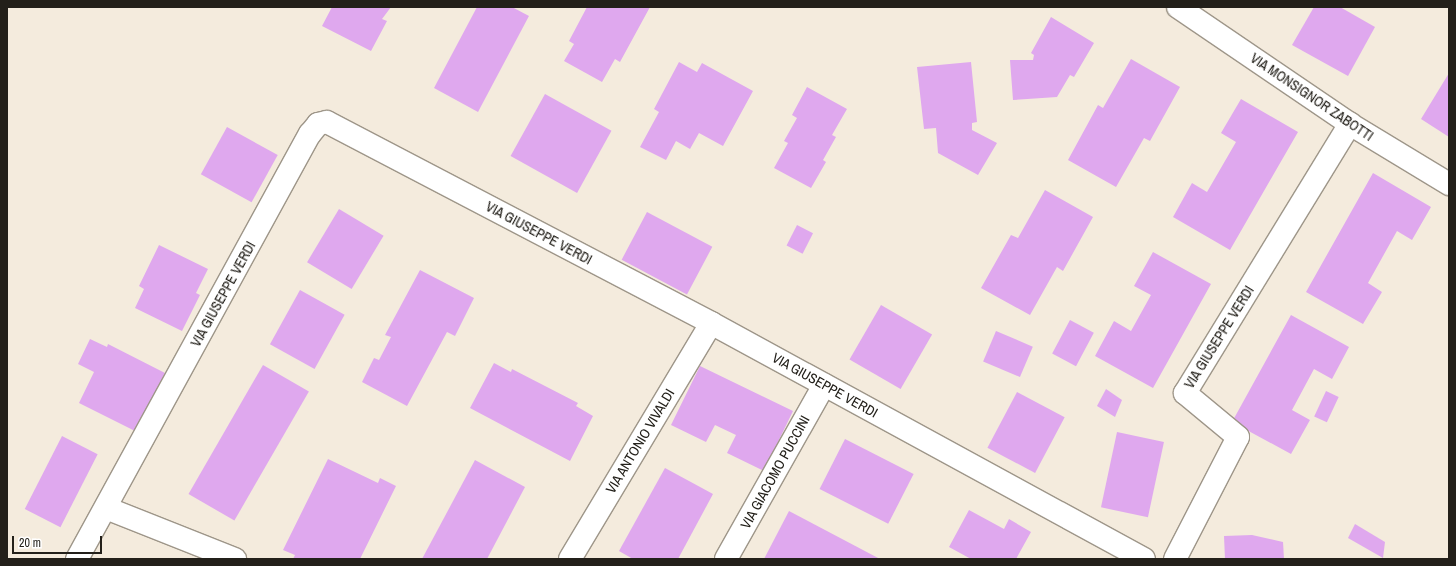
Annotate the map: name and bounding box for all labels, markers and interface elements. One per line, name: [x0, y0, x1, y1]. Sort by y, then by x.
street label: VIA MONSIGNOR ZABOTTI: [1247, 49, 1377, 145]
street label: VIA GIUSEPPE VERDI: [483, 198, 595, 268]
street label: VIA GIUSEPPE VERDI: [187, 238, 259, 350]
street label: VIA GIUSEPPE VERDI: [1180, 282, 1258, 392]
street label: VIA GIUSEPPE VERDI: [769, 349, 881, 421]
street label: VIA ANTONIO VIVALDI: [602, 385, 678, 497]
street label: VIA GIACOMO PUCCINI: [737, 412, 813, 532]
scale bar: [14, 528, 104, 554]
text: 20 m: [19, 535, 41, 551]

